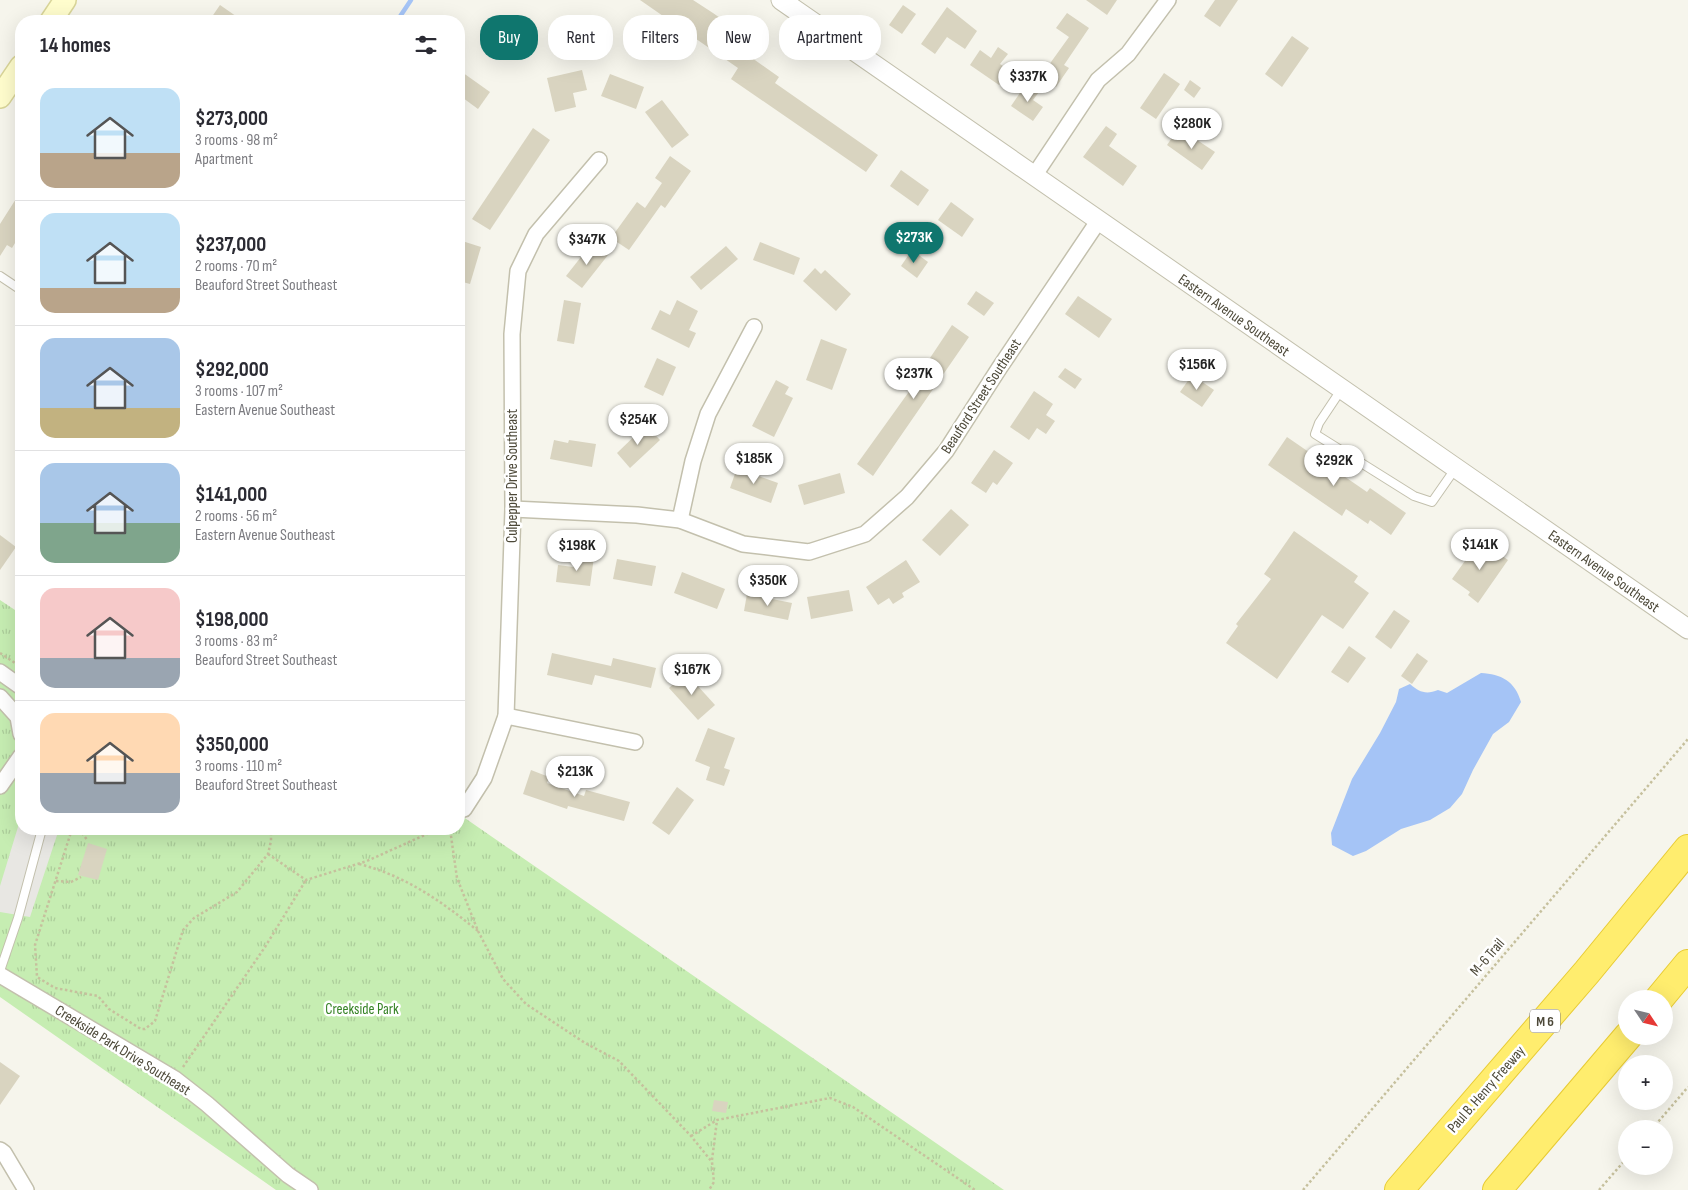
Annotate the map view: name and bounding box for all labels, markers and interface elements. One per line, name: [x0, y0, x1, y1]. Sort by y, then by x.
chip: Buy: [480, 15, 538, 60]
chip: Rent: [548, 15, 613, 60]
chip: Filters: [623, 15, 697, 60]
chip: New: [707, 15, 769, 60]
chip: Apartment: [779, 15, 881, 60]
icon: filters: [412, 31, 440, 59]
text: 14 homes: [40, 33, 111, 58]
pin: $337K: [993, 61, 1063, 103]
text: $337K: [1009, 67, 1047, 86]
text: $273,000: [195, 106, 268, 131]
icon: home: [80, 108, 140, 168]
pin: $280K: [1157, 108, 1227, 150]
text: $280K: [1173, 114, 1211, 133]
text: 3 rooms · 98 m²: [195, 131, 278, 150]
text: Apartment: [195, 150, 253, 169]
pin: $273K: [879, 222, 949, 264]
pin: $347K: [552, 224, 622, 266]
text: $273K: [895, 228, 933, 247]
text: $347K: [568, 230, 606, 249]
text: $237,000: [195, 232, 266, 257]
icon: home: [80, 233, 140, 293]
text: 2 rooms · 70 m²: [195, 257, 277, 276]
street label: Eastern Avenue Southeast: [1174, 270, 1293, 361]
text: Beauford Street Southeast: [195, 276, 337, 295]
street label: Beauford Street Southeast: [937, 335, 1026, 457]
pin: $156K: [1162, 348, 1232, 391]
text: $156K: [1179, 355, 1215, 374]
text: $292,000: [195, 357, 269, 382]
icon: home: [80, 358, 140, 418]
pin: $237K: [879, 358, 949, 400]
text: $237K: [895, 364, 933, 383]
text: 3 rooms · 107 m²: [195, 382, 283, 401]
text: Eastern Avenue Southeast: [195, 401, 335, 420]
pin: $254K: [603, 404, 673, 446]
street label: Culpepper Drive Southeast: [503, 409, 522, 543]
text: $254K: [619, 410, 657, 429]
pin: $185K: [719, 442, 789, 485]
pin: $292K: [1299, 444, 1369, 487]
text: $185K: [736, 449, 772, 468]
text: $292K: [1315, 451, 1353, 470]
text: $141,000: [195, 482, 267, 507]
icon: home: [80, 483, 140, 543]
text: 2 rooms · 56 m²: [195, 507, 277, 526]
text: Eastern Avenue Southeast: [195, 526, 335, 545]
street label: Eastern Avenue Southeast: [1544, 526, 1663, 617]
pin: $141K: [1445, 528, 1515, 571]
pin: $198K: [542, 530, 612, 572]
text: $141K: [1462, 535, 1498, 554]
text: $198K: [558, 536, 596, 555]
pin: $350K: [733, 564, 803, 607]
text: $350K: [749, 571, 787, 590]
text: $198,000: [195, 607, 269, 632]
icon: home: [80, 608, 140, 668]
text: 3 rooms · 83 m²: [195, 632, 278, 651]
text: Beauford Street Southeast: [195, 651, 337, 670]
pin: $167K: [657, 654, 727, 696]
text: $167K: [674, 660, 710, 679]
text: $350,000: [195, 732, 269, 757]
icon: home: [80, 733, 140, 793]
pin: $213K: [540, 756, 610, 798]
text: 3 rooms · 110 m²: [195, 757, 282, 776]
text: $213K: [557, 762, 593, 781]
text: Beauford Street Southeast: [195, 776, 337, 795]
street label: M-6 Trail: [1466, 935, 1509, 980]
north arrow: [1618, 990, 1672, 1045]
map controls: [1618, 990, 1673, 1175]
park label: Creekside Park: [325, 1000, 399, 1019]
street label: Creekside Park Drive Southeast: [51, 1001, 194, 1100]
road number: M 6: [1530, 1009, 1560, 1032]
street label: Paul B. Henry Freeway: [1443, 1042, 1529, 1137]
button: +: [1618, 1055, 1673, 1110]
button: −: [1618, 1120, 1673, 1175]

